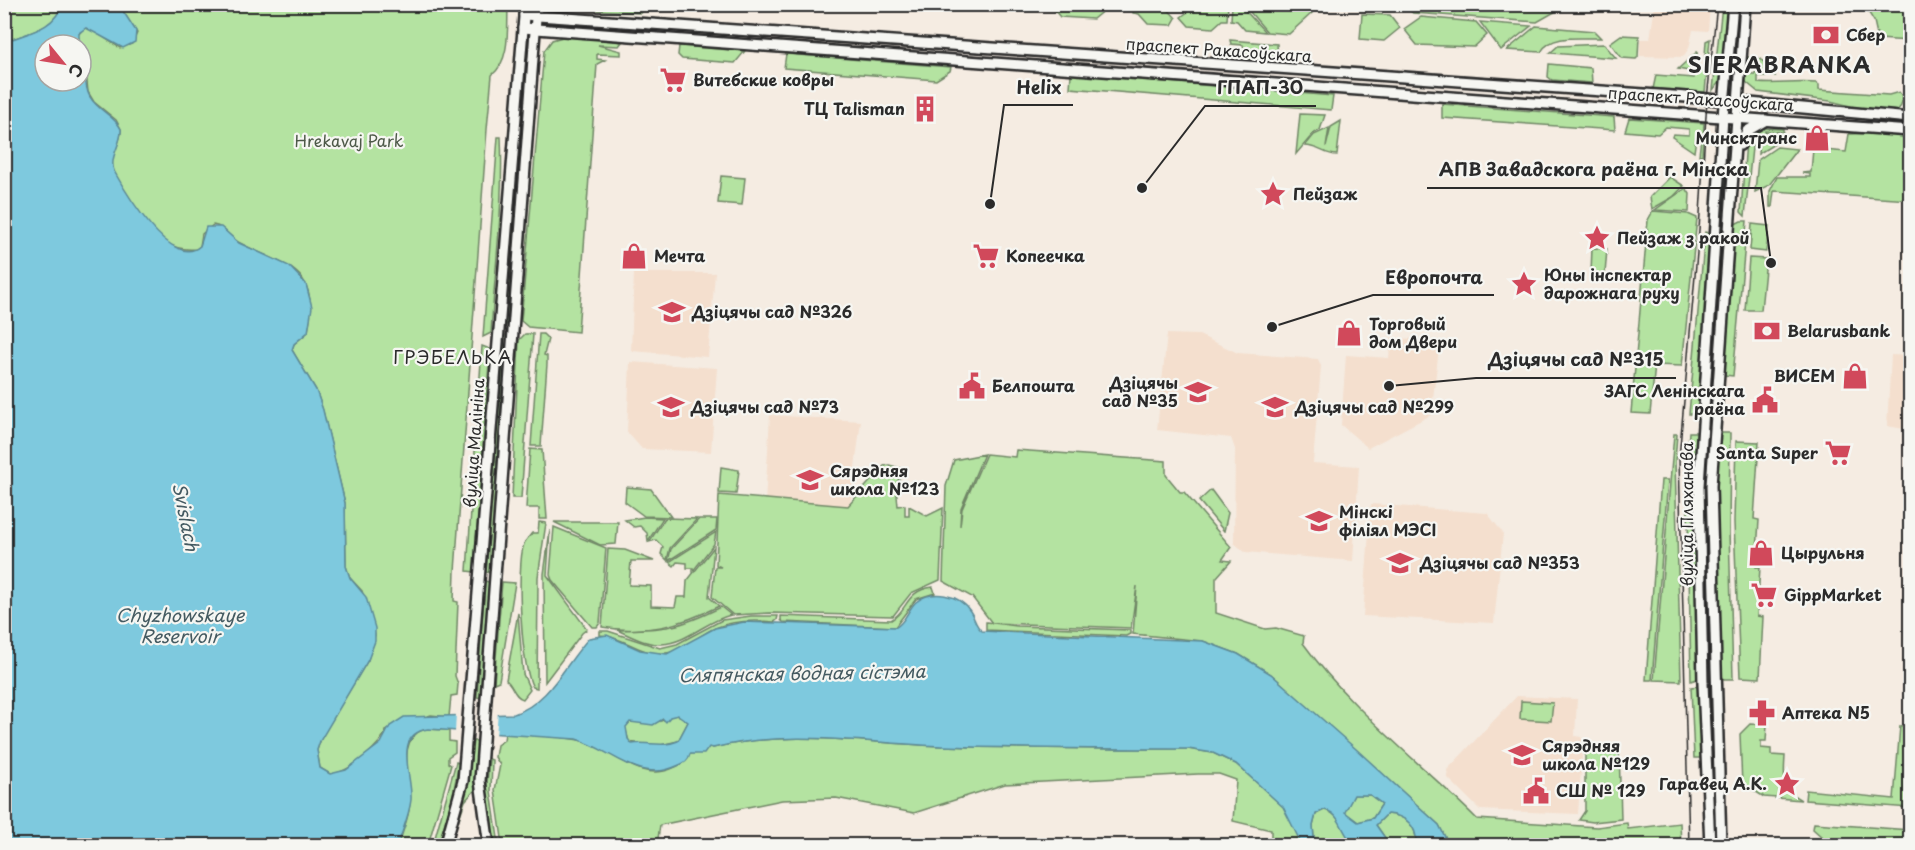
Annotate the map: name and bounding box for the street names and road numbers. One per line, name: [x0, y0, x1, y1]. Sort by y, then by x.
street label: праспект Ракасоўскага: [1125, 31, 1313, 67]
street label: праспект Ракасоўскага: [1607, 80, 1795, 116]
street label: вуліца Малініна: [457, 377, 489, 508]
street label: вуліца Пляханава: [1674, 442, 1698, 586]

